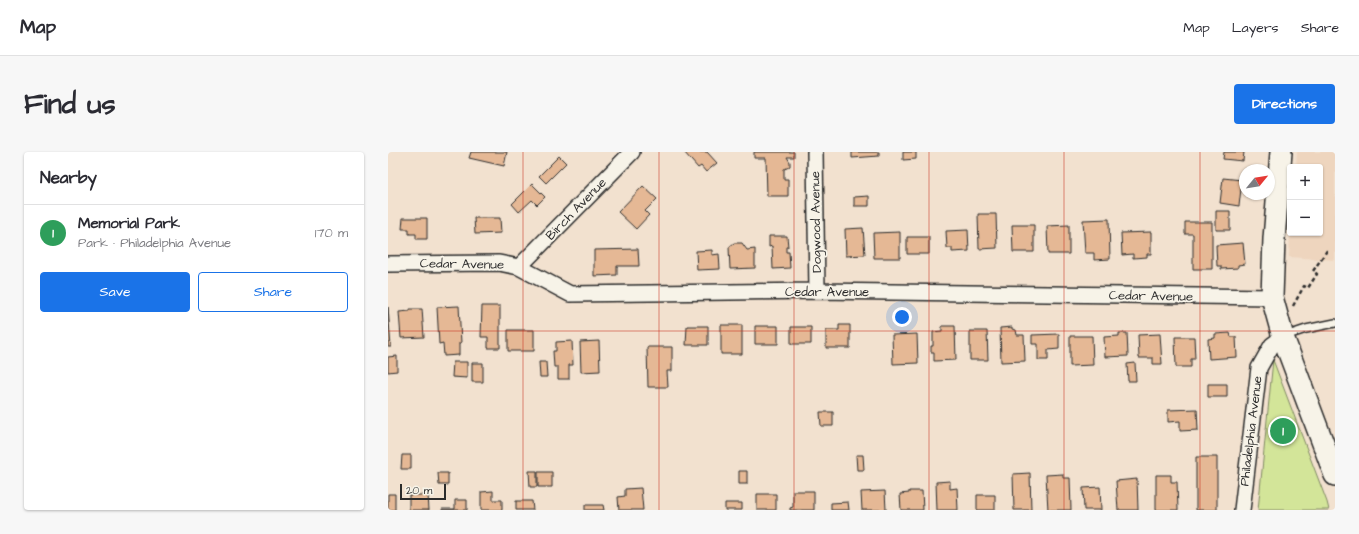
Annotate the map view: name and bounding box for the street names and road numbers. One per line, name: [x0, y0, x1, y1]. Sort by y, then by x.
street label: Dogwood Avenue: [806, 171, 827, 273]
street label: Birch Avenue: [542, 174, 610, 244]
street label: Cedar Avenue: [420, 254, 504, 274]
street label: Cedar Avenue: [785, 283, 869, 301]
street label: Cedar Avenue: [1109, 286, 1193, 306]
street label: Philadelphia Avenue: [1235, 375, 1267, 487]

